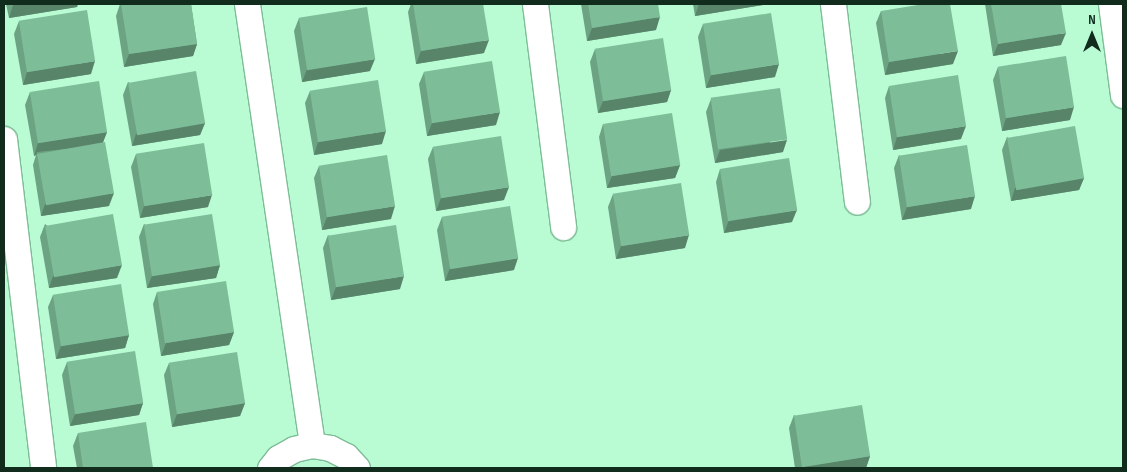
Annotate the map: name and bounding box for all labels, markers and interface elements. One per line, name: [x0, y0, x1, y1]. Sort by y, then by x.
north arrow: [1067, 10, 1117, 60]
text: N: [1088, 11, 1096, 28]

